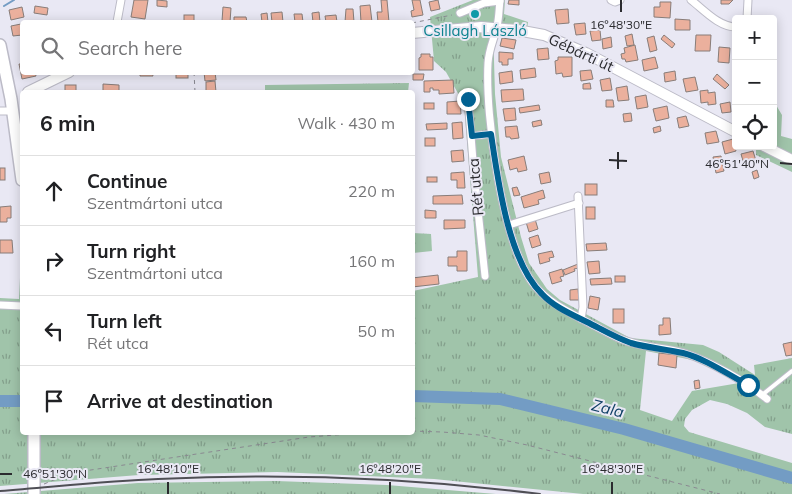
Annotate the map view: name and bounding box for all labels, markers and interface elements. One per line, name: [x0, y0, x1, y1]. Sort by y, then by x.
marker: Csillagh László: [469, 8, 481, 20]
map controls: [732, 15, 777, 150]
button: +: [732, 15, 777, 60]
text: 16°48'30"E: [590, 17, 652, 32]
search box: [20, 20, 415, 75]
place label: Csillagh László: [423, 21, 527, 40]
street label: Gébárti út: [546, 29, 617, 76]
icon: search: [38, 34, 66, 62]
text: Search here: [78, 36, 182, 60]
button: −: [732, 60, 777, 105]
route end: [457, 88, 480, 111]
button: locate: [732, 105, 777, 150]
text: 6 min: [40, 110, 95, 136]
text: Walk · 430 m: [297, 113, 395, 133]
text: 46°51'40"N: [705, 156, 769, 171]
street label: Rét utca: [464, 157, 487, 217]
text: Continue: [87, 169, 167, 193]
icon: ahead: [40, 177, 68, 205]
text: 220 m: [348, 181, 395, 201]
text: Szentmártoni utca: [87, 193, 223, 213]
text: Turn right: [87, 239, 176, 263]
icon: right: [40, 247, 68, 275]
text: 160 m: [348, 251, 395, 271]
text: Szentmártoni utca: [87, 263, 223, 283]
text: Turn left: [87, 309, 162, 333]
icon: left: [40, 317, 68, 345]
text: 50 m: [358, 321, 395, 341]
text: Rét utca: [87, 333, 149, 353]
route start: [737, 374, 760, 397]
icon: arrive: [40, 387, 68, 415]
text: Arrive at destination: [87, 389, 273, 413]
water label: Zala: [590, 394, 627, 422]
text: 16°48'10"E: [137, 461, 199, 476]
text: 16°48'20"E: [359, 461, 421, 476]
text: 16°48'30"E: [581, 461, 643, 476]
text: 46°51'30"N: [23, 466, 87, 481]

